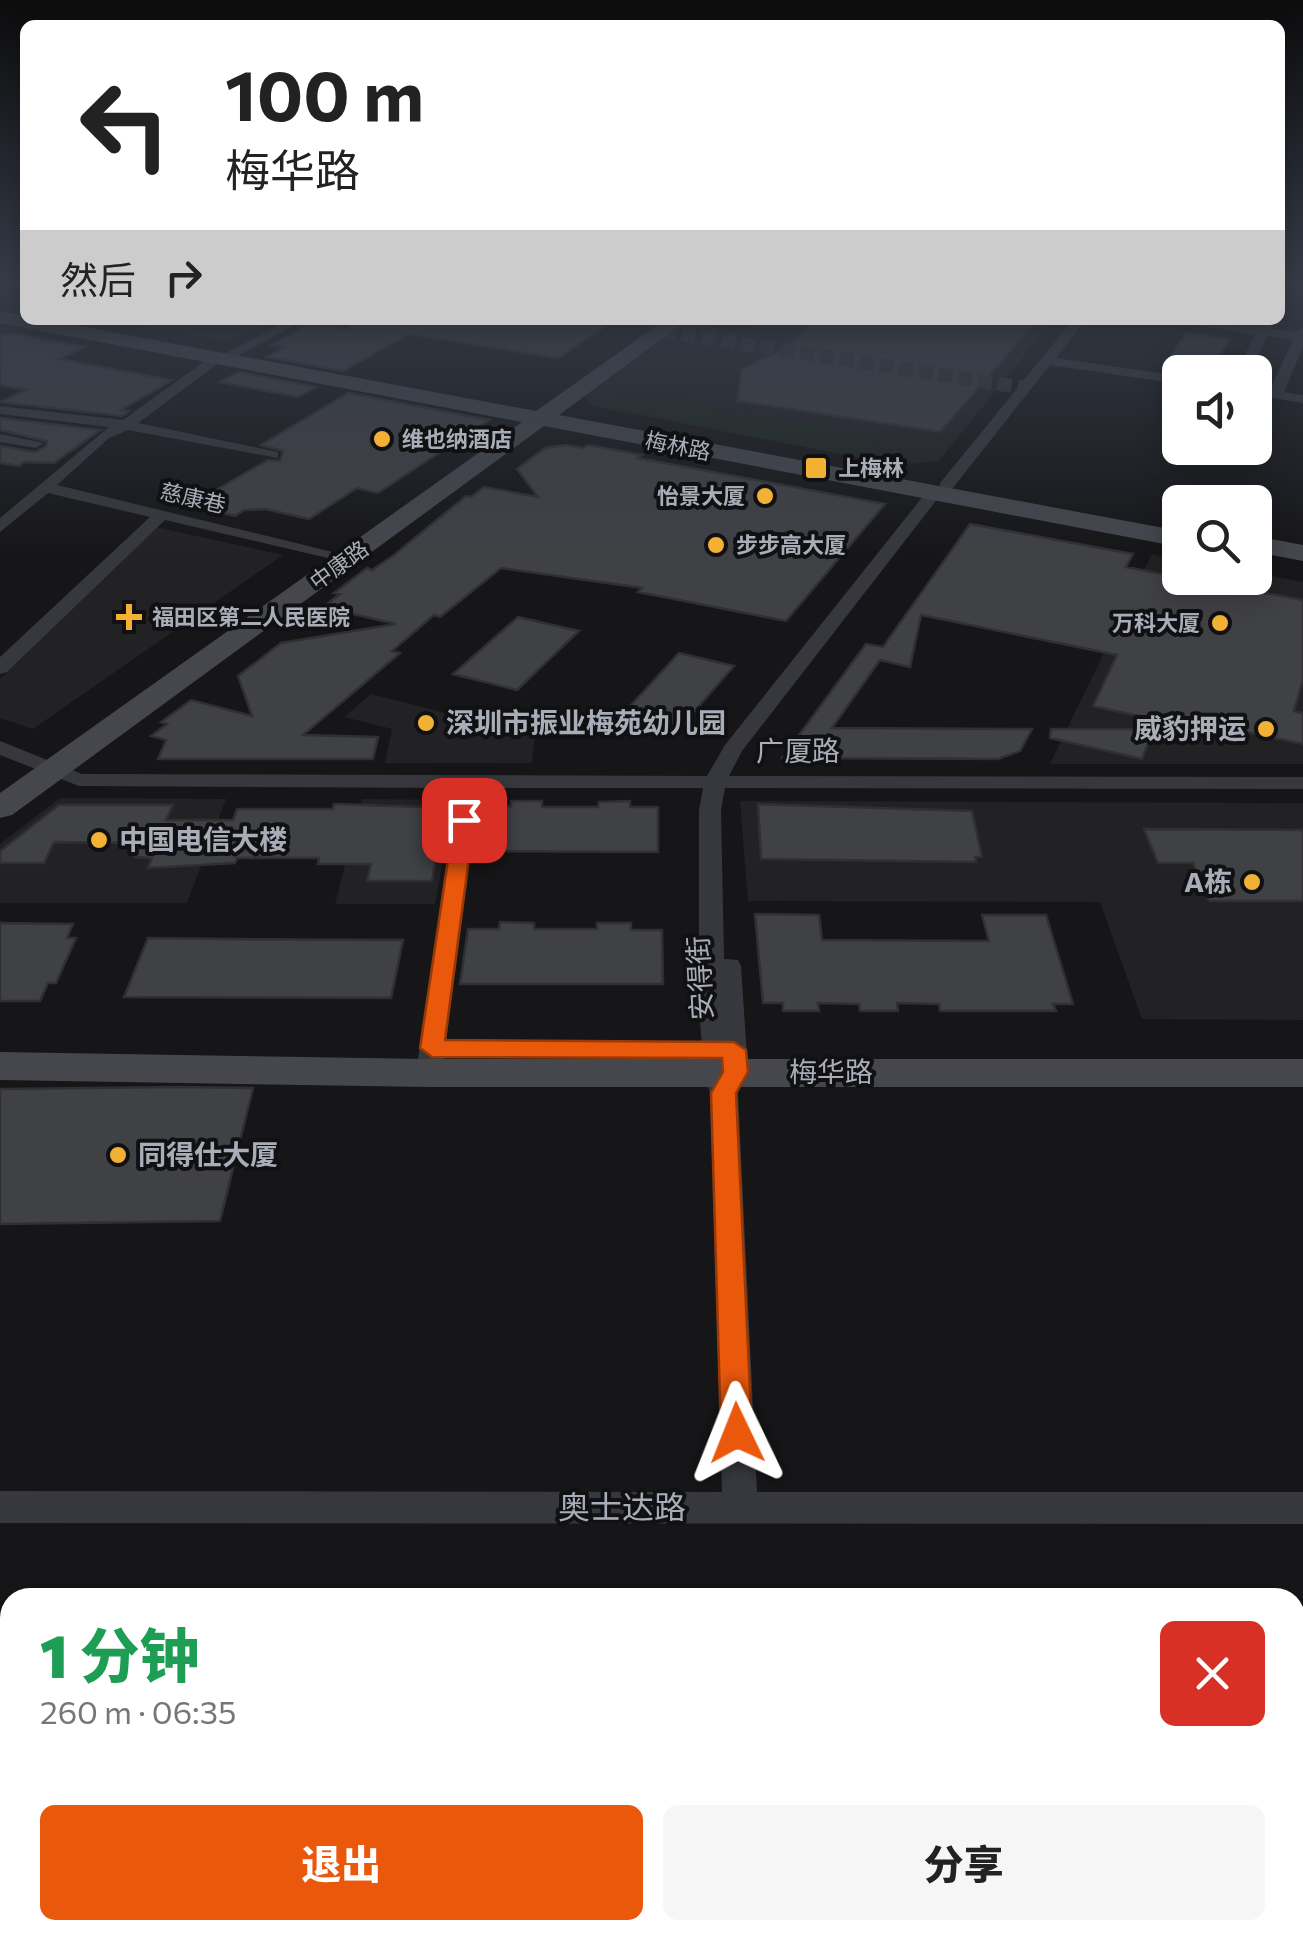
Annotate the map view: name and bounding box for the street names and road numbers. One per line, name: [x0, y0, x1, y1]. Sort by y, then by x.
street label: 梅林路: [643, 426, 713, 465]
street label: 慈康巷: [158, 477, 228, 518]
street label: 中康路: [304, 534, 373, 595]
street label: 广厦路: [756, 733, 840, 767]
street label: 安得街: [680, 935, 718, 1021]
street label: 梅华路: [789, 1054, 873, 1088]
street label: 奥士达路: [558, 1486, 686, 1526]

